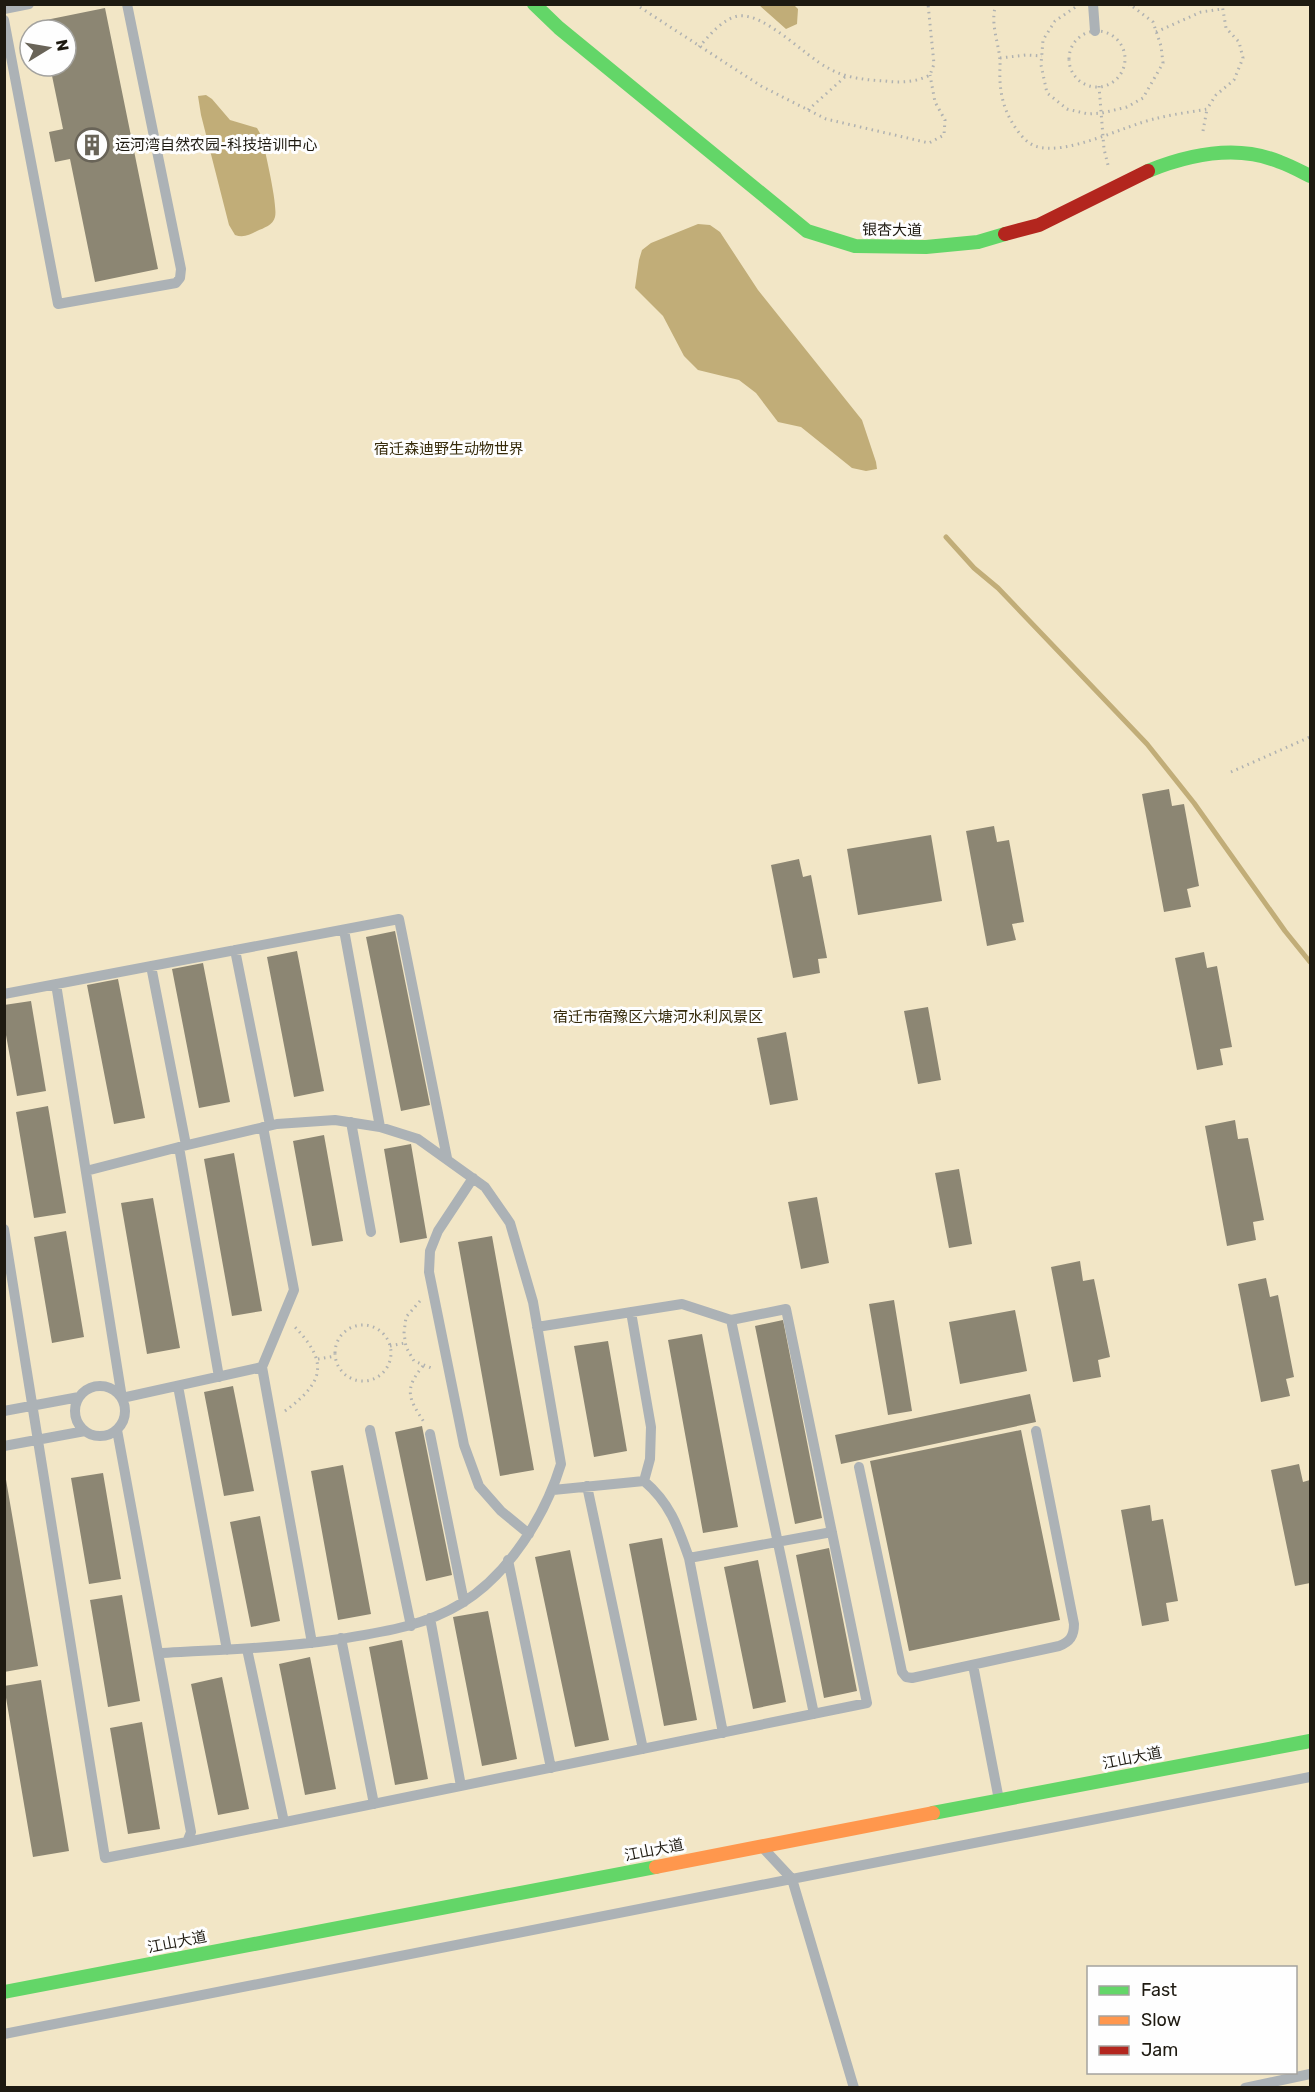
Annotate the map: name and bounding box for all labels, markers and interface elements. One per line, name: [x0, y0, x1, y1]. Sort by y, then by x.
north arrow: [18, 18, 78, 78]
text: N: [52, 38, 73, 53]
building icon: 运河湾自然农园-科技培训中心: [74, 127, 110, 163]
place label: 运河湾自然农园-科技培训中心: [115, 136, 317, 154]
street label: 银杏大道: [862, 220, 922, 240]
park label: 宿迁森迪野生动物世界: [374, 440, 524, 458]
park label: 宿迁市宿豫区六塘河水利风景区: [553, 1008, 763, 1026]
street label: 江山大道: [1101, 1743, 1163, 1773]
street label: 江山大道: [623, 1835, 685, 1865]
street label: 江山大道: [146, 1927, 208, 1957]
legend: [1087, 1966, 1297, 2074]
text: Fast: [1141, 1979, 1177, 2001]
text: Slow: [1141, 2009, 1181, 2031]
text: Jam: [1141, 2039, 1178, 2061]

